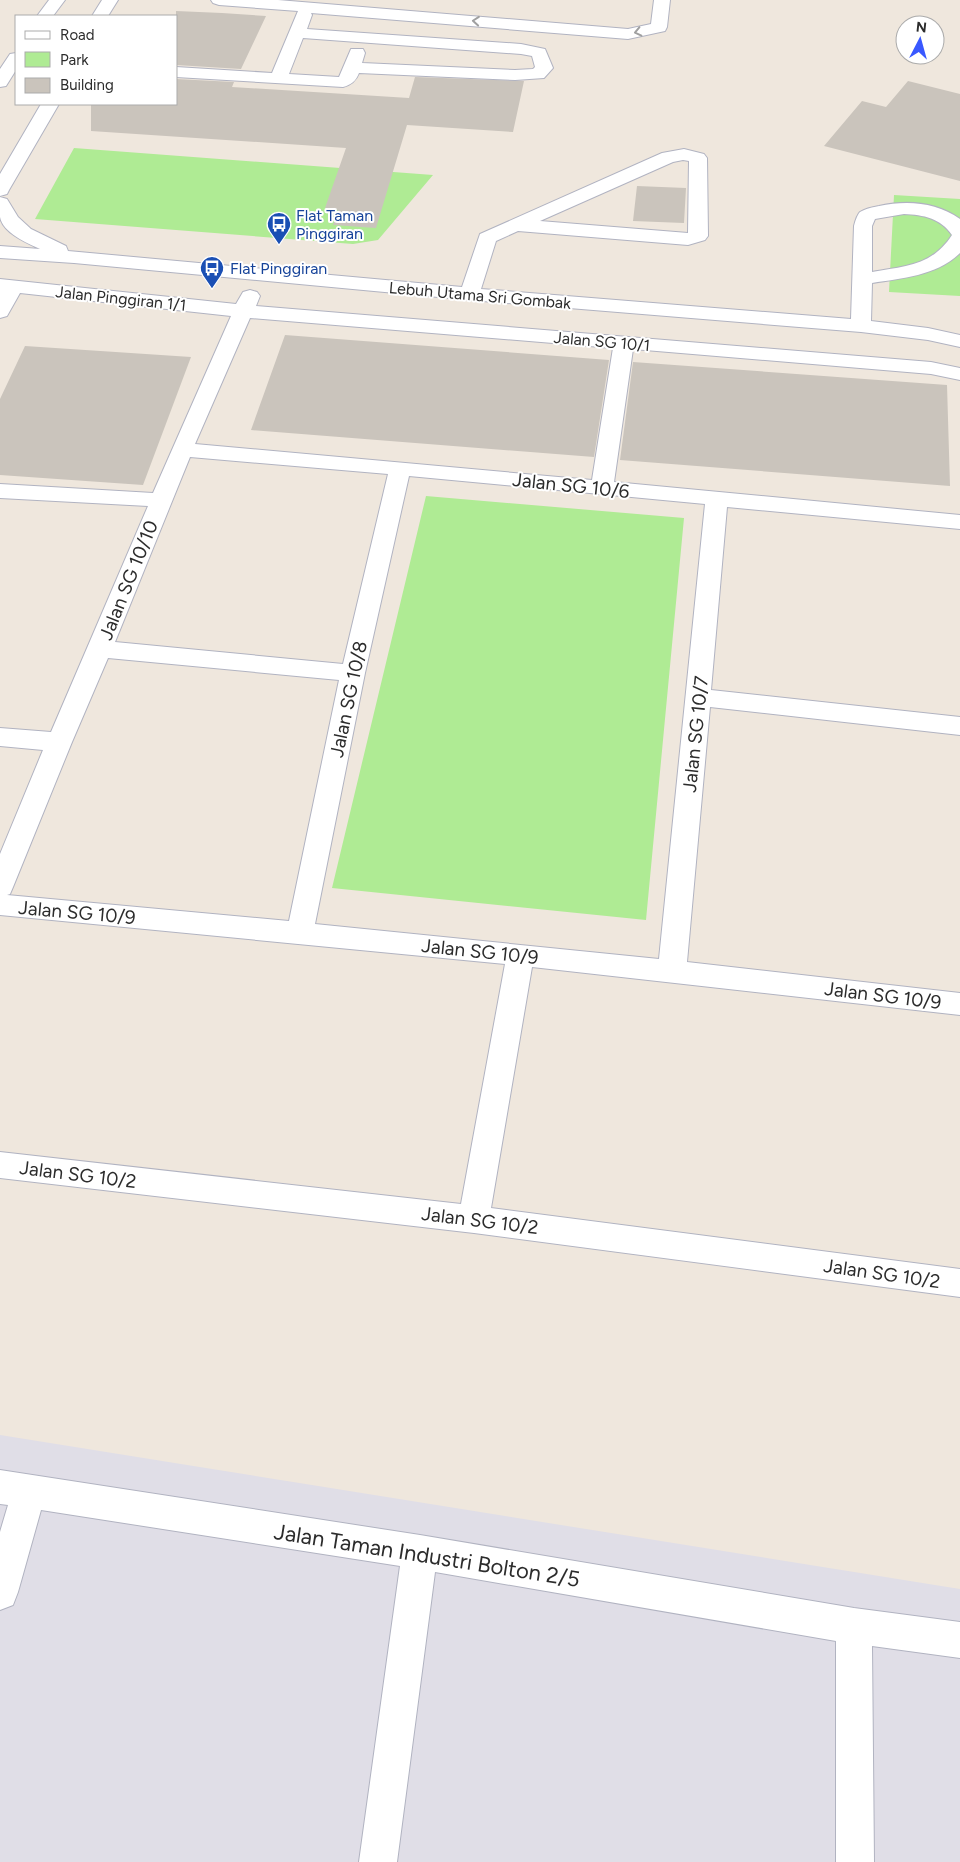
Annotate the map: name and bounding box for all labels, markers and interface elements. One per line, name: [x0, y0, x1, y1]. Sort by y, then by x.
legend: [15, 15, 178, 105]
north arrow: [895, 15, 945, 65]
one-way arrow: [472, 16, 480, 27]
text: N: [915, 19, 928, 37]
text: Road: [60, 26, 95, 44]
one-way arrow: [633, 26, 642, 37]
text: Park: [60, 51, 89, 69]
text: Building: [60, 76, 114, 94]
place label: Flat Taman Pinggiran: [296, 206, 373, 243]
bus stop icon: Flat Taman Pinggiran: [266, 211, 292, 245]
bus stop icon: Flat Pinggiran: [199, 255, 225, 289]
place label: Flat Pinggiran: [230, 259, 327, 278]
street label: Lebuh Utama Sri Gombak: [388, 278, 572, 313]
street label: Jalan Pinggiran 1/1: [55, 282, 187, 315]
street label: Jalan SG 10/1: [553, 328, 651, 355]
street label: Jalan SG 10/6: [511, 468, 631, 503]
street label: Jalan SG 10/10: [94, 517, 163, 643]
street label: Jalan SG 10/8: [325, 639, 372, 759]
street label: Jalan SG 10/7: [678, 675, 713, 793]
street label: Jalan SG 10/9: [17, 896, 137, 929]
street label: Jalan SG 10/9: [420, 934, 540, 969]
street label: Jalan SG 10/9: [823, 977, 943, 1014]
street label: Jalan SG 10/2: [18, 1156, 138, 1193]
street label: Jalan SG 10/2: [420, 1202, 540, 1239]
street label: Jalan SG 10/2: [822, 1254, 942, 1293]
street label: Jalan Taman Industri Bolton 2/5: [272, 1518, 582, 1593]

